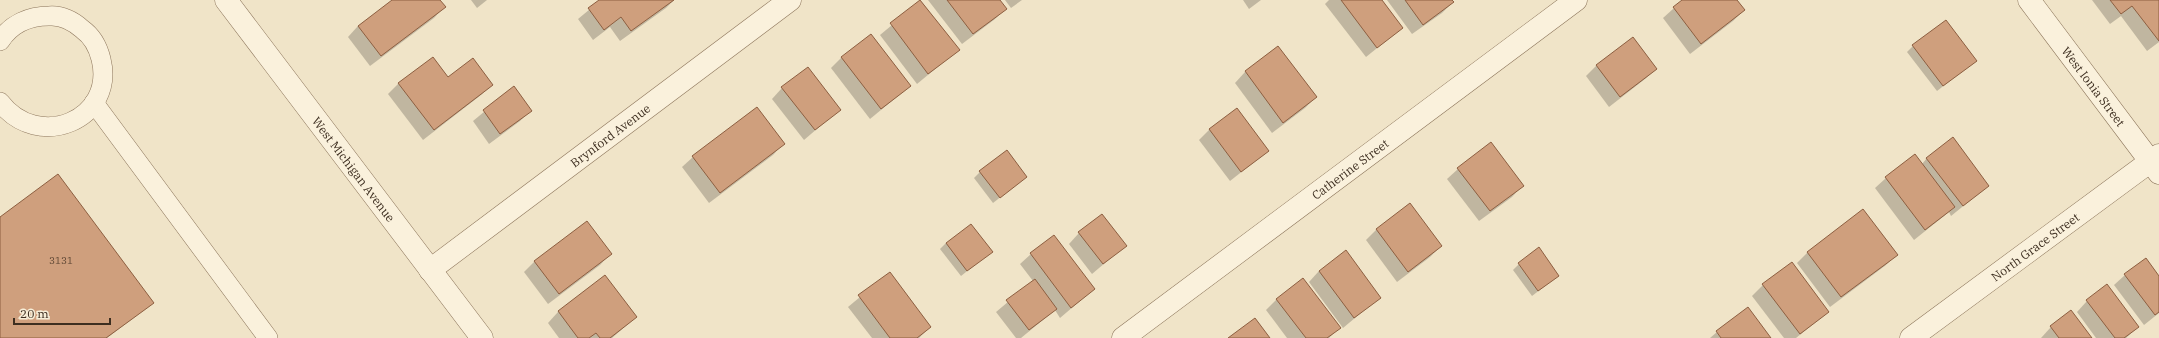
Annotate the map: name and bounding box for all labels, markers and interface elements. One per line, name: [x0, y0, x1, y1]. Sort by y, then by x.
street label: West Ionia Street: [2059, 44, 2129, 129]
street label: Brynford Avenue: [567, 100, 653, 170]
street label: West Michigan Avenue: [309, 114, 399, 224]
street label: Catherine Street: [1308, 135, 1391, 202]
street label: North Grace Street: [1988, 209, 2082, 284]
house number: 3131: [49, 254, 73, 267]
scale bar: [14, 300, 110, 326]
text: 20 m: [20, 306, 49, 321]

